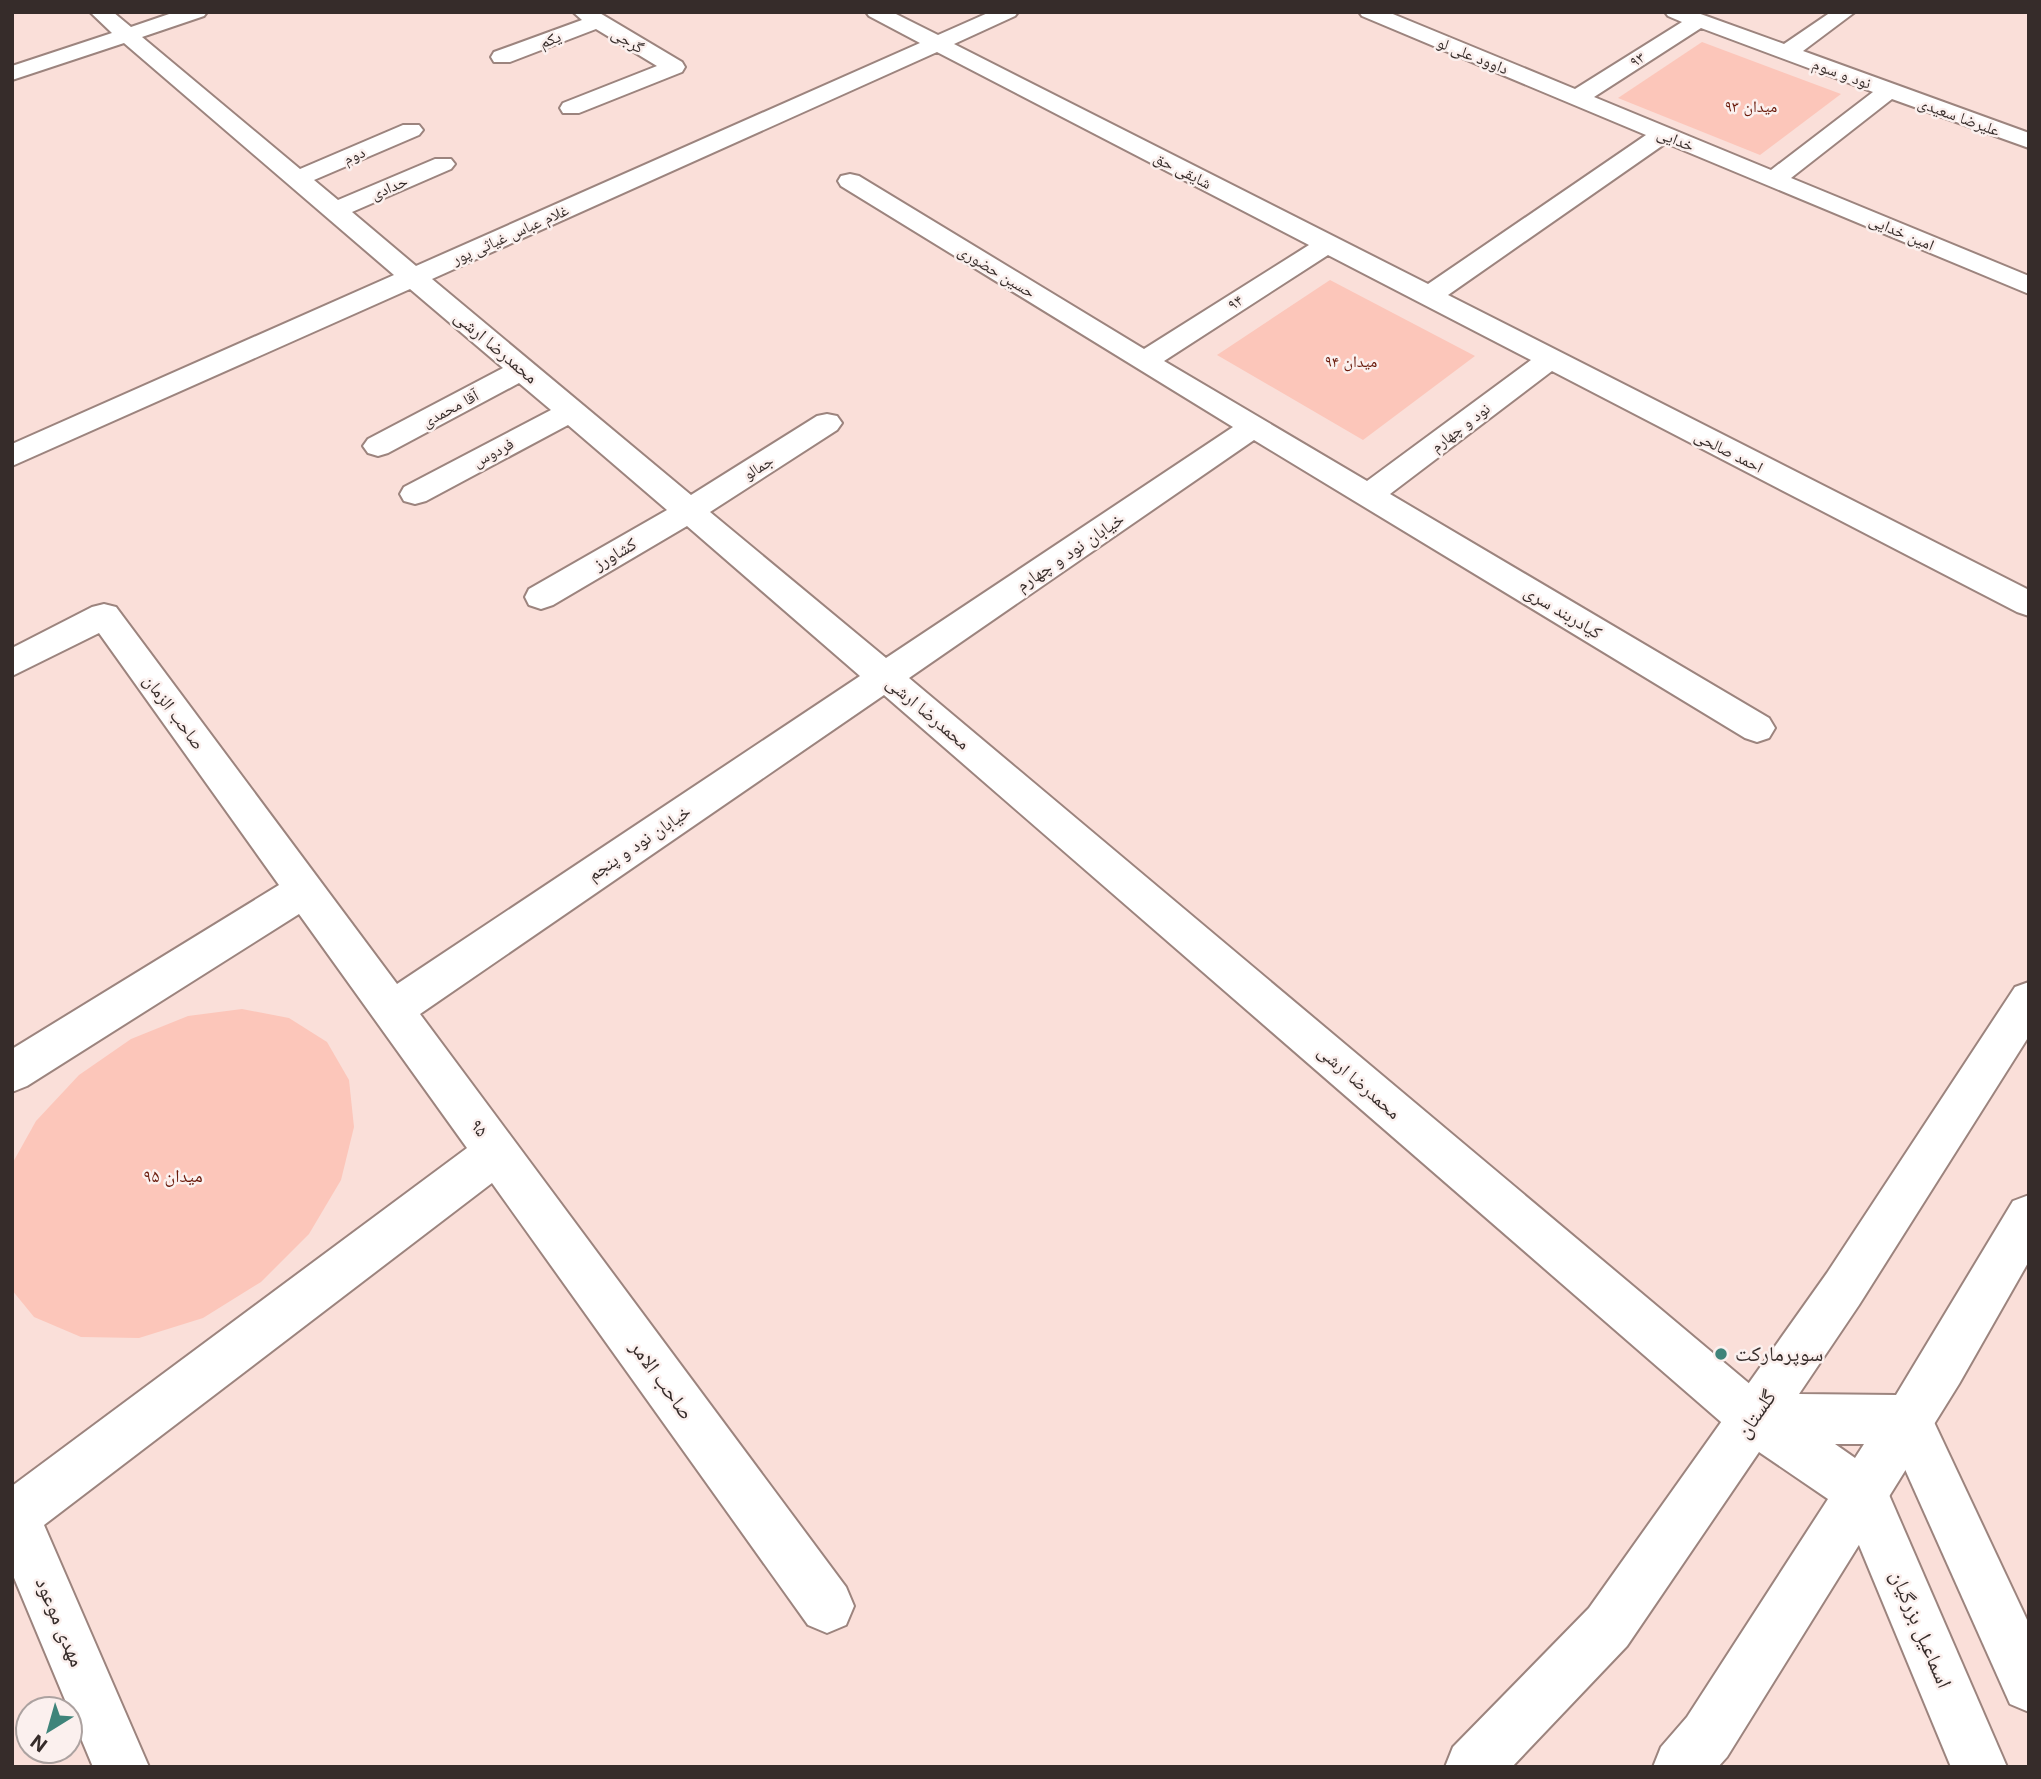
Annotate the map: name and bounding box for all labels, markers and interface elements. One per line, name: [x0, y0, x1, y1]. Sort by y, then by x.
street label: گرجی: [608, 23, 648, 58]
street label: یکم: [536, 26, 564, 53]
street label: داوود علی لو: [1434, 32, 1511, 79]
street label: ۹۳: [1626, 47, 1648, 71]
street label: نود و سوم: [1810, 53, 1874, 94]
street label: علیرضا سعیدی: [1915, 92, 2003, 141]
park label: میدان ۹۳: [1725, 96, 1777, 117]
street label: خدایی: [1654, 123, 1697, 156]
street label: دوم: [340, 142, 368, 169]
street label: شایقی حق: [1150, 147, 1215, 194]
street label: حدادی: [368, 170, 411, 205]
street label: غلام عباس غیاثی ‌پور: [448, 199, 572, 270]
street label: امین خدایی: [1866, 209, 1938, 256]
street label: حسین حضوری: [954, 240, 1039, 303]
street label: ۹۴: [1224, 290, 1246, 314]
street label: محمدرضا ارشی: [450, 306, 542, 388]
park label: میدان ۹۴: [1325, 351, 1377, 372]
street label: آقا محمدی: [418, 384, 483, 432]
street label: نود و چهارم: [1426, 398, 1494, 457]
street label: احمد صالحی: [1691, 425, 1767, 478]
street label: فردوس: [469, 433, 517, 472]
street label: جمالو: [739, 450, 777, 484]
street label: خیابان نود و چهارم: [1012, 508, 1129, 597]
street label: کشاورز: [589, 533, 640, 575]
street label: کیادربند سری: [1520, 580, 1606, 644]
street label: صاحب الزمان: [139, 670, 209, 754]
street label: محمدرضا ارشی: [882, 672, 974, 754]
street label: خیابان نود و پنجم: [583, 800, 695, 886]
street label: محمدرضا ارشی: [1313, 1040, 1405, 1124]
street label: ۹۵: [466, 1115, 493, 1140]
park label: میدان ۹۵: [143, 1165, 203, 1187]
street label: صاحب الامر: [625, 1334, 700, 1424]
place label: سوپرمارکت: [1735, 1341, 1823, 1366]
marker: سوپرمارکت: [1713, 1346, 1729, 1362]
street label: گلستان: [1730, 1385, 1781, 1443]
street label: اسماعیل بزرگیان: [1885, 1566, 1957, 1692]
street label: مهدی موعود: [30, 1573, 91, 1670]
north arrow: [14, 1695, 84, 1765]
text: N: [26, 1730, 52, 1757]

